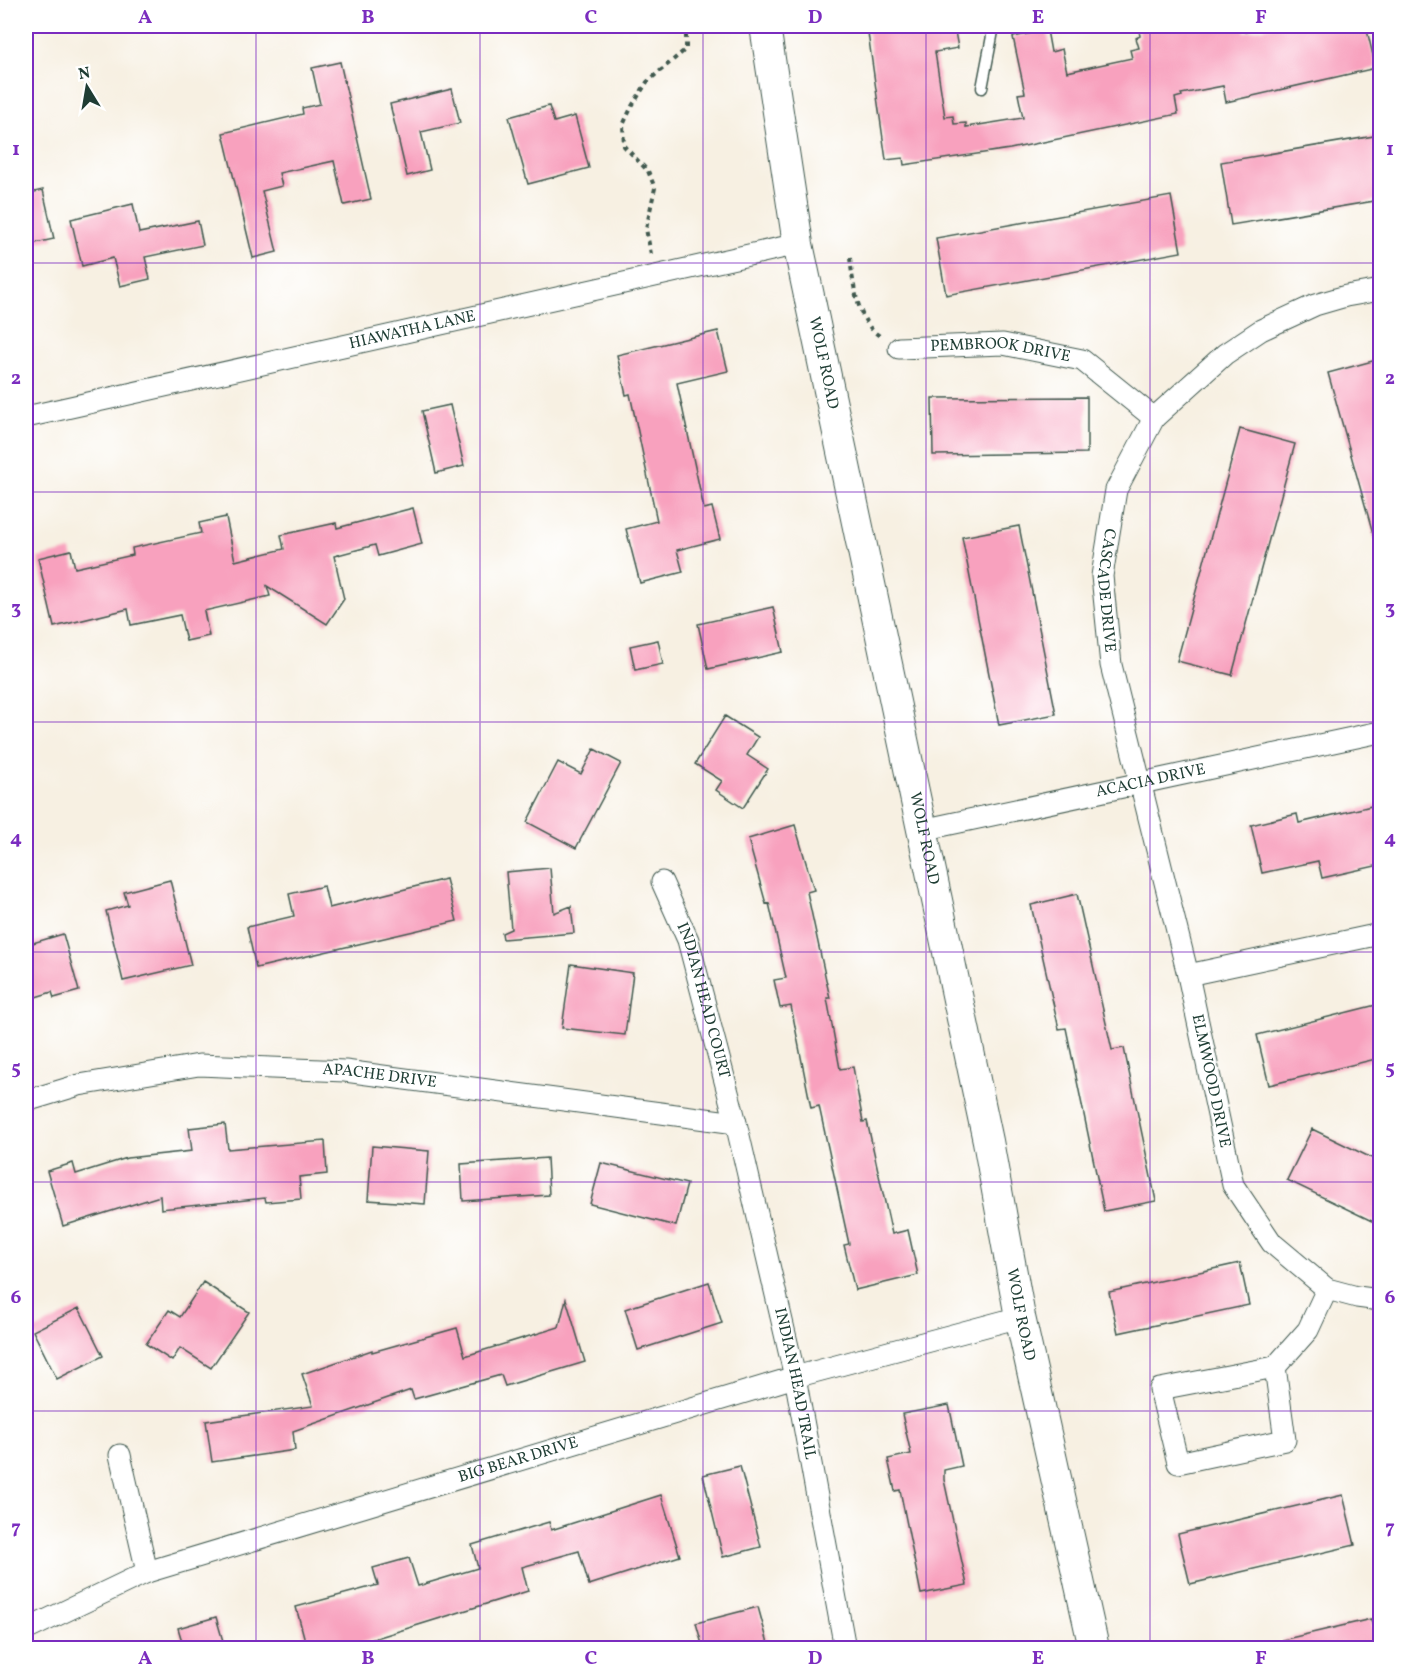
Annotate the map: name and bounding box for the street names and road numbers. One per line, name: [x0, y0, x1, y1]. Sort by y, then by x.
street label: HIAWATHA LANE: [347, 306, 478, 355]
street label: WOLF ROAD: [803, 315, 844, 411]
street label: PEMBROOK DRIVE: [930, 333, 1072, 368]
street label: CASCADE DRIVE: [1091, 527, 1121, 654]
street label: ACACIA DRIVE: [1094, 759, 1208, 803]
street label: WOLF ROAD: [903, 790, 944, 887]
street label: INDIAN HEAD COURT: [671, 919, 735, 1081]
street label: ELMWOOD DRIVE: [1186, 1012, 1236, 1150]
street label: APACHE DRIVE: [322, 1059, 438, 1094]
street label: WOLF ROAD: [1000, 1267, 1041, 1363]
street label: INDIAN HEAD TRAIL: [768, 1306, 821, 1461]
street label: BIG BEAR DRIVE: [456, 1432, 581, 1489]

